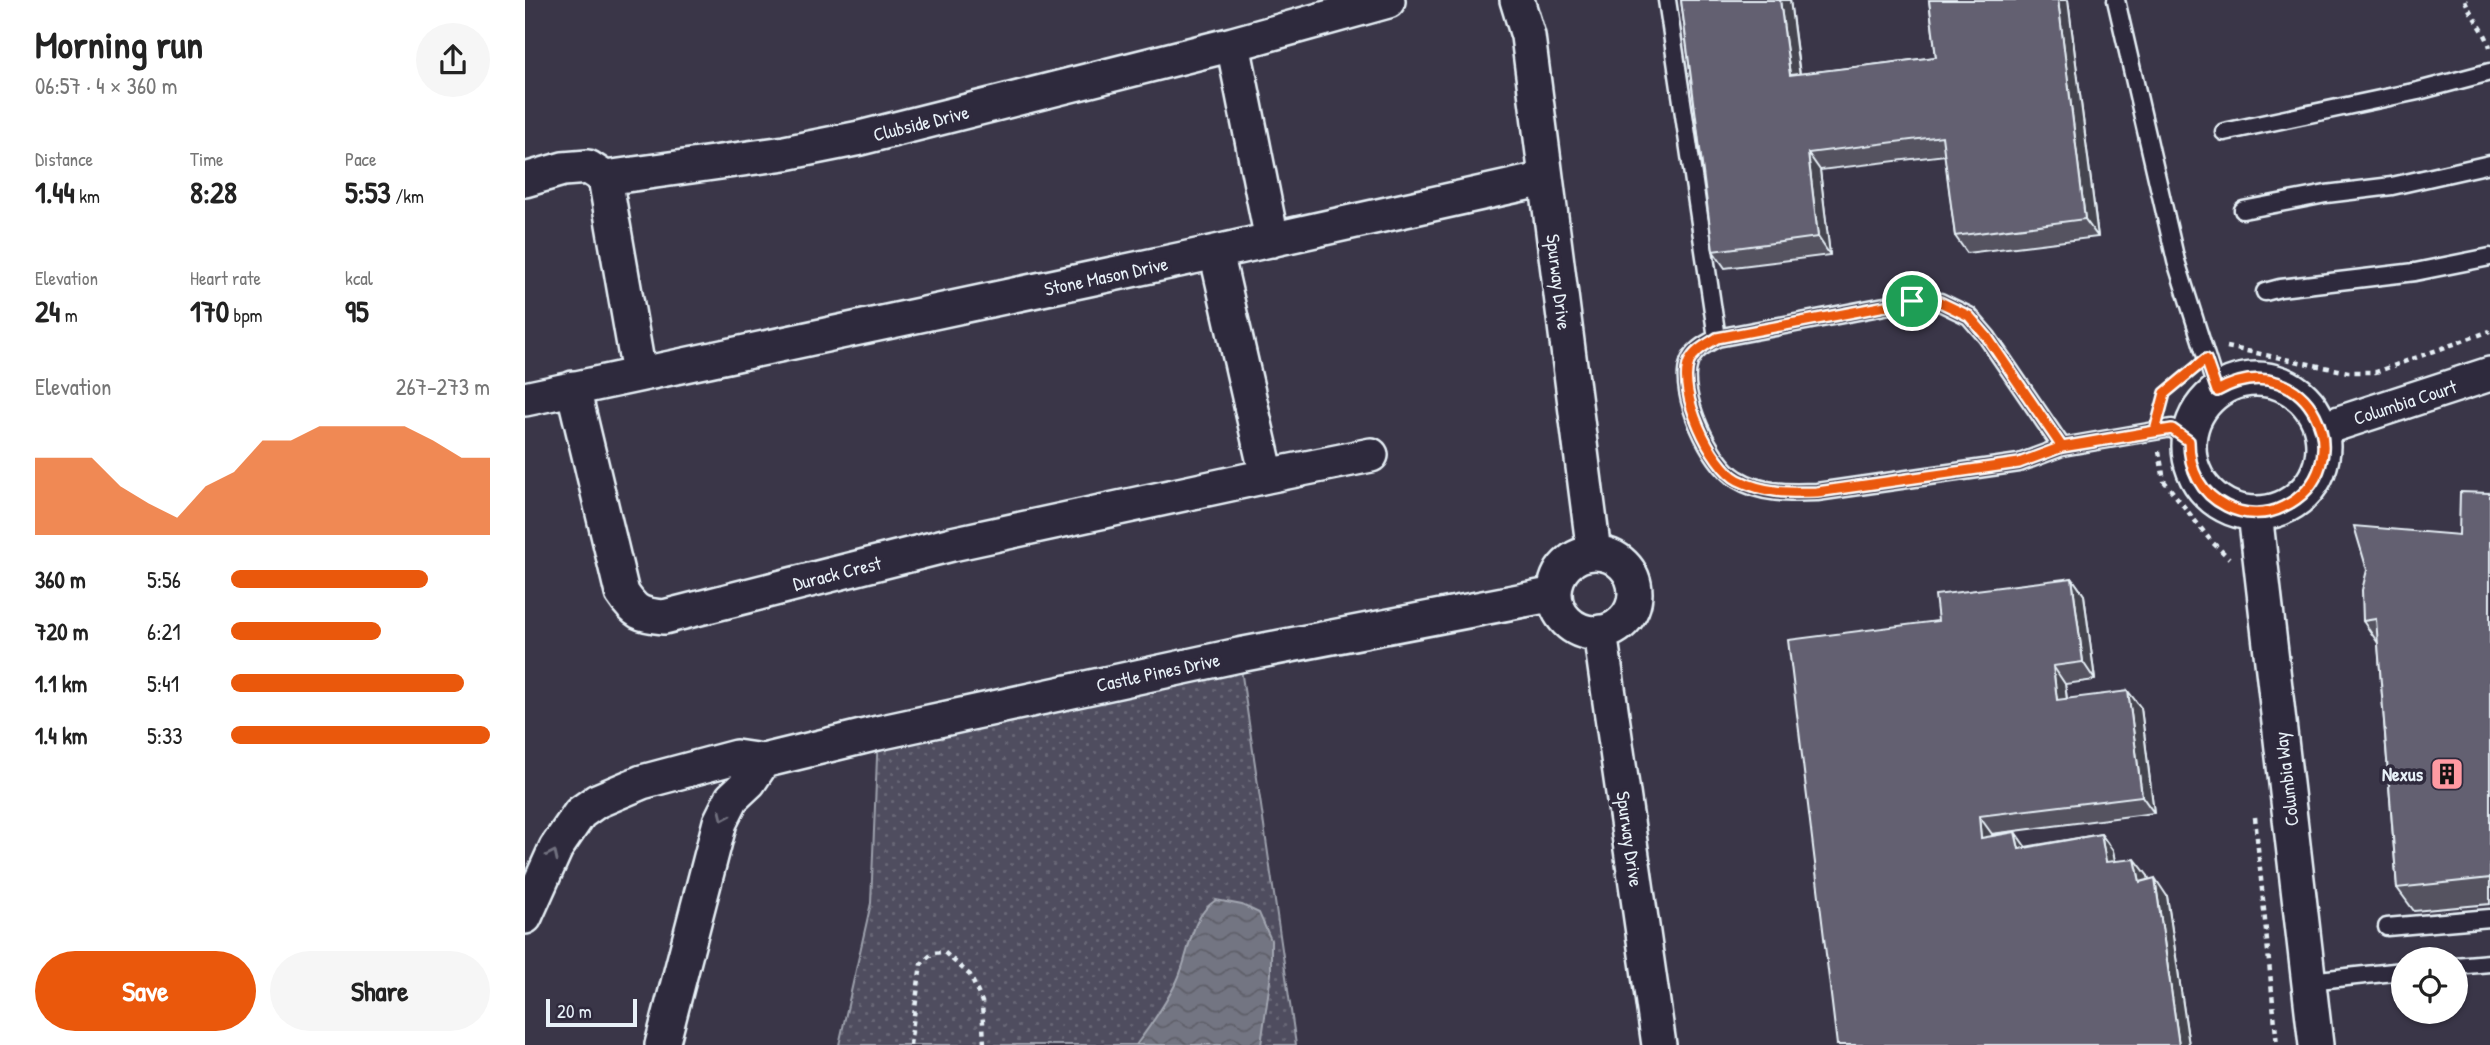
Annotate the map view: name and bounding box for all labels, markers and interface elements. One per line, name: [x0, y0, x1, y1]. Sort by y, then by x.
text: Morning run: [35, 18, 203, 70]
button: share: [416, 23, 490, 97]
text: 06:57 · 4 × 360 m: [35, 70, 177, 101]
street label: Clubside Drive: [871, 98, 972, 147]
text: Distance: [35, 146, 93, 172]
text: Time: [190, 146, 224, 172]
text: Pace: [345, 146, 377, 172]
text: 1.44: [35, 172, 75, 212]
text: 8:28: [190, 172, 237, 212]
text: 5:53: [345, 172, 391, 212]
text: km: [75, 183, 100, 209]
text: /km: [391, 183, 424, 209]
street label: Spurway Drive: [1540, 233, 1578, 332]
street label: Stone Mason Drive: [1042, 250, 1171, 302]
text: Elevation: [35, 265, 98, 291]
text: Heart rate: [190, 265, 261, 291]
text: kcal: [345, 265, 373, 291]
pin: [1882, 271, 1942, 331]
icon: arrive: [1893, 282, 1931, 320]
text: 24: [35, 291, 60, 331]
text: 170: [190, 291, 229, 331]
text: 95: [345, 291, 369, 331]
text: m: [60, 302, 78, 328]
text: bpm: [229, 302, 262, 328]
text: Elevation: [35, 371, 111, 402]
text: 267–273 m: [396, 371, 490, 402]
street label: Columbia Court: [2350, 373, 2460, 431]
street label: Durack Crest: [790, 549, 884, 597]
text: 360 m: [35, 564, 86, 595]
text: 5:56: [147, 564, 181, 595]
text: 720 m: [35, 616, 88, 647]
text: 6:21: [147, 616, 181, 647]
street label: Castle Pines Drive: [1094, 646, 1223, 698]
text: 1.1 km: [35, 668, 87, 699]
text: 5:41: [147, 668, 179, 699]
text: 1.4 km: [35, 720, 87, 751]
text: 5:33: [147, 720, 183, 751]
street label: Columbia Way: [2267, 730, 2305, 828]
building icon: Nexus: [2428, 755, 2466, 793]
place label: Nexus: [2382, 761, 2424, 787]
street label: Spurway Drive: [1610, 790, 1650, 889]
one-way arrow: [718, 809, 732, 821]
one-way arrow: [545, 850, 559, 862]
map controls: [2391, 947, 2468, 1024]
button: locate: [2391, 947, 2468, 1024]
button: Save: [35, 951, 256, 1031]
button: Share: [270, 951, 490, 1031]
scale bar: [546, 996, 637, 1028]
text: 20 m: [557, 998, 592, 1024]

